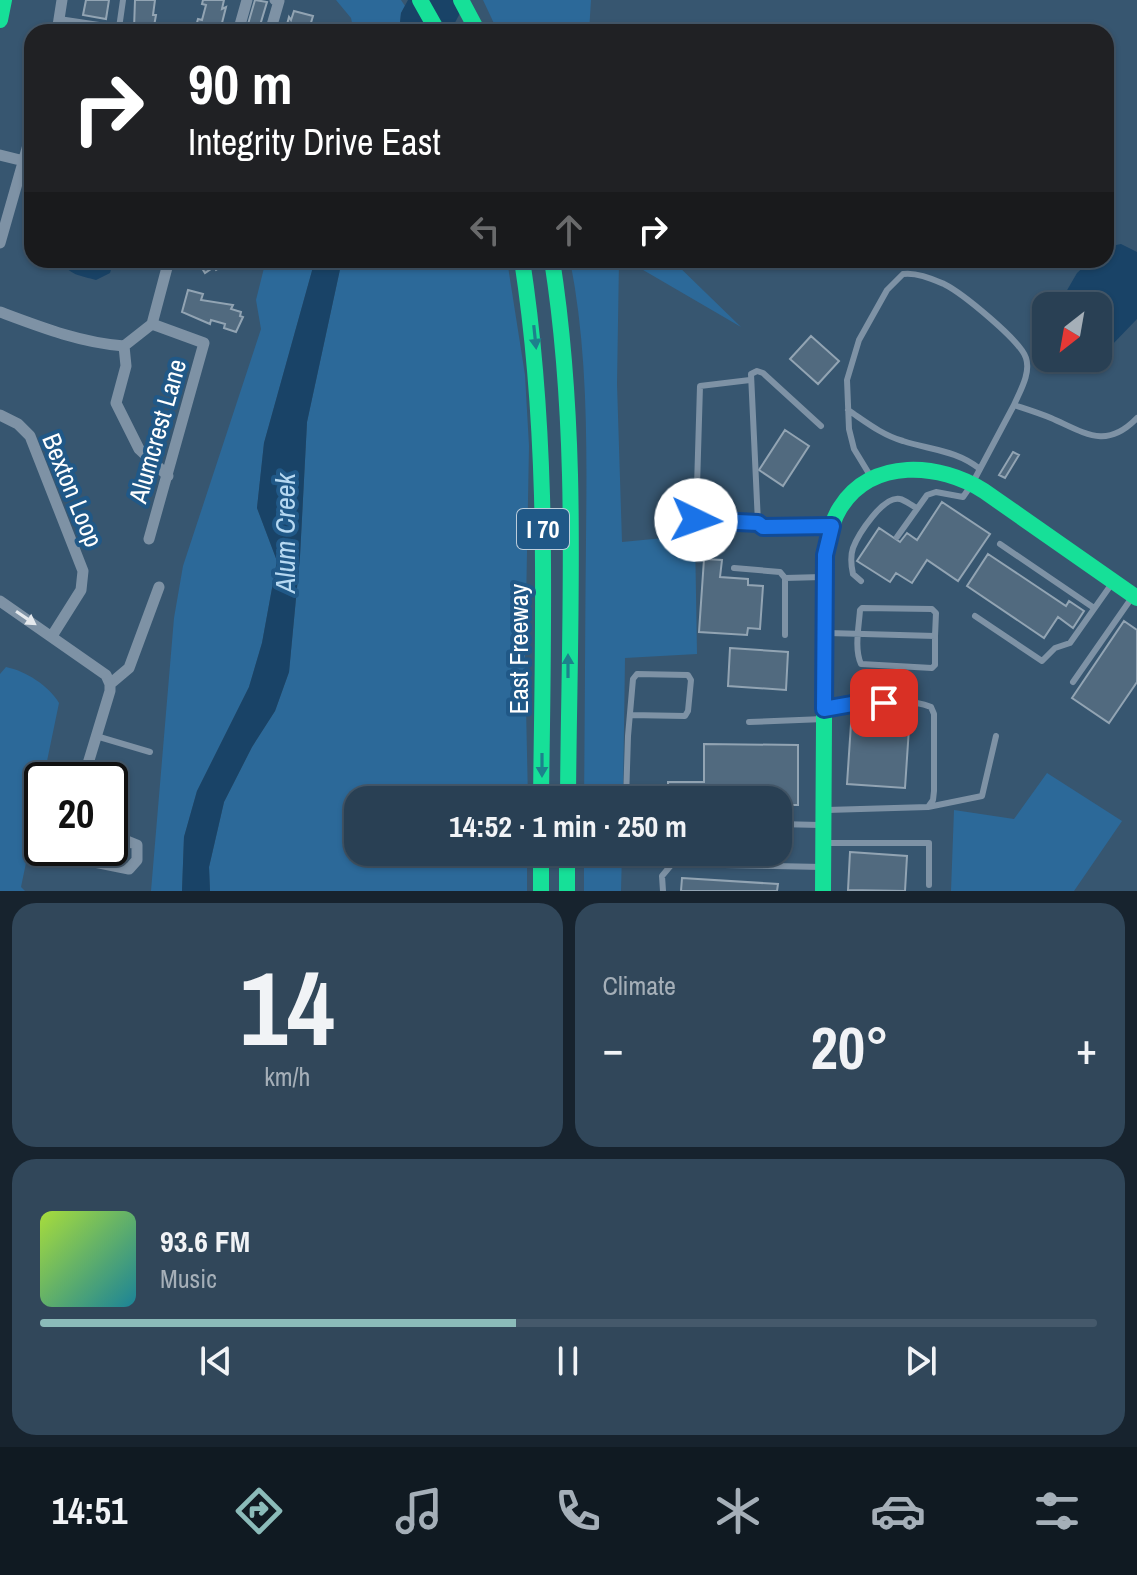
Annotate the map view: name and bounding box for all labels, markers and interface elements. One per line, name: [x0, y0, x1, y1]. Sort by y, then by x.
text: 90 m: [188, 46, 293, 121]
icon: right: [56, 56, 160, 160]
text: Integrity Drive East: [188, 118, 441, 166]
icon: left: [463, 208, 507, 252]
icon: ahead: [547, 208, 591, 252]
icon: right: [631, 208, 675, 252]
north arrow: [1032, 292, 1112, 372]
map controls: [1032, 292, 1112, 372]
one-way arrow: [528, 325, 541, 350]
street label: Alumcrest Lane: [119, 355, 194, 508]
street label: Bexton Loop: [34, 428, 112, 552]
water label: Alum Creek: [266, 472, 304, 595]
position arrow: [654, 478, 738, 562]
road number: I 70: [517, 509, 569, 549]
street label: East Freeway: [501, 583, 536, 714]
one-way arrow: [16, 610, 37, 625]
one-way arrow: [562, 653, 574, 678]
pin: [850, 669, 918, 737]
icon: arrive: [862, 681, 906, 725]
one-way arrow: [535, 753, 548, 778]
speed limit sign: 20: [24, 762, 128, 866]
text: 14:52 · 1 min · 250 m: [449, 806, 687, 846]
text: 14: [240, 937, 335, 1077]
text: Climate: [603, 968, 676, 1003]
text: 20°: [810, 1007, 889, 1088]
text: −: [603, 1018, 624, 1078]
text: +: [1076, 1018, 1097, 1078]
text: km/h: [264, 1059, 310, 1094]
text: 93.6 FM: [160, 1221, 250, 1261]
text: Music: [160, 1261, 217, 1296]
icon: previous: [194, 1339, 238, 1383]
icon: pause: [546, 1339, 590, 1383]
icon: next: [899, 1339, 943, 1383]
icon: directions: [231, 1483, 287, 1539]
icon: music: [391, 1483, 447, 1539]
icon: phone: [550, 1483, 606, 1539]
icon: climate: [710, 1483, 766, 1539]
icon: car: [870, 1483, 926, 1539]
icon: filters: [1029, 1483, 1085, 1539]
text: 14:51: [52, 1487, 127, 1535]

